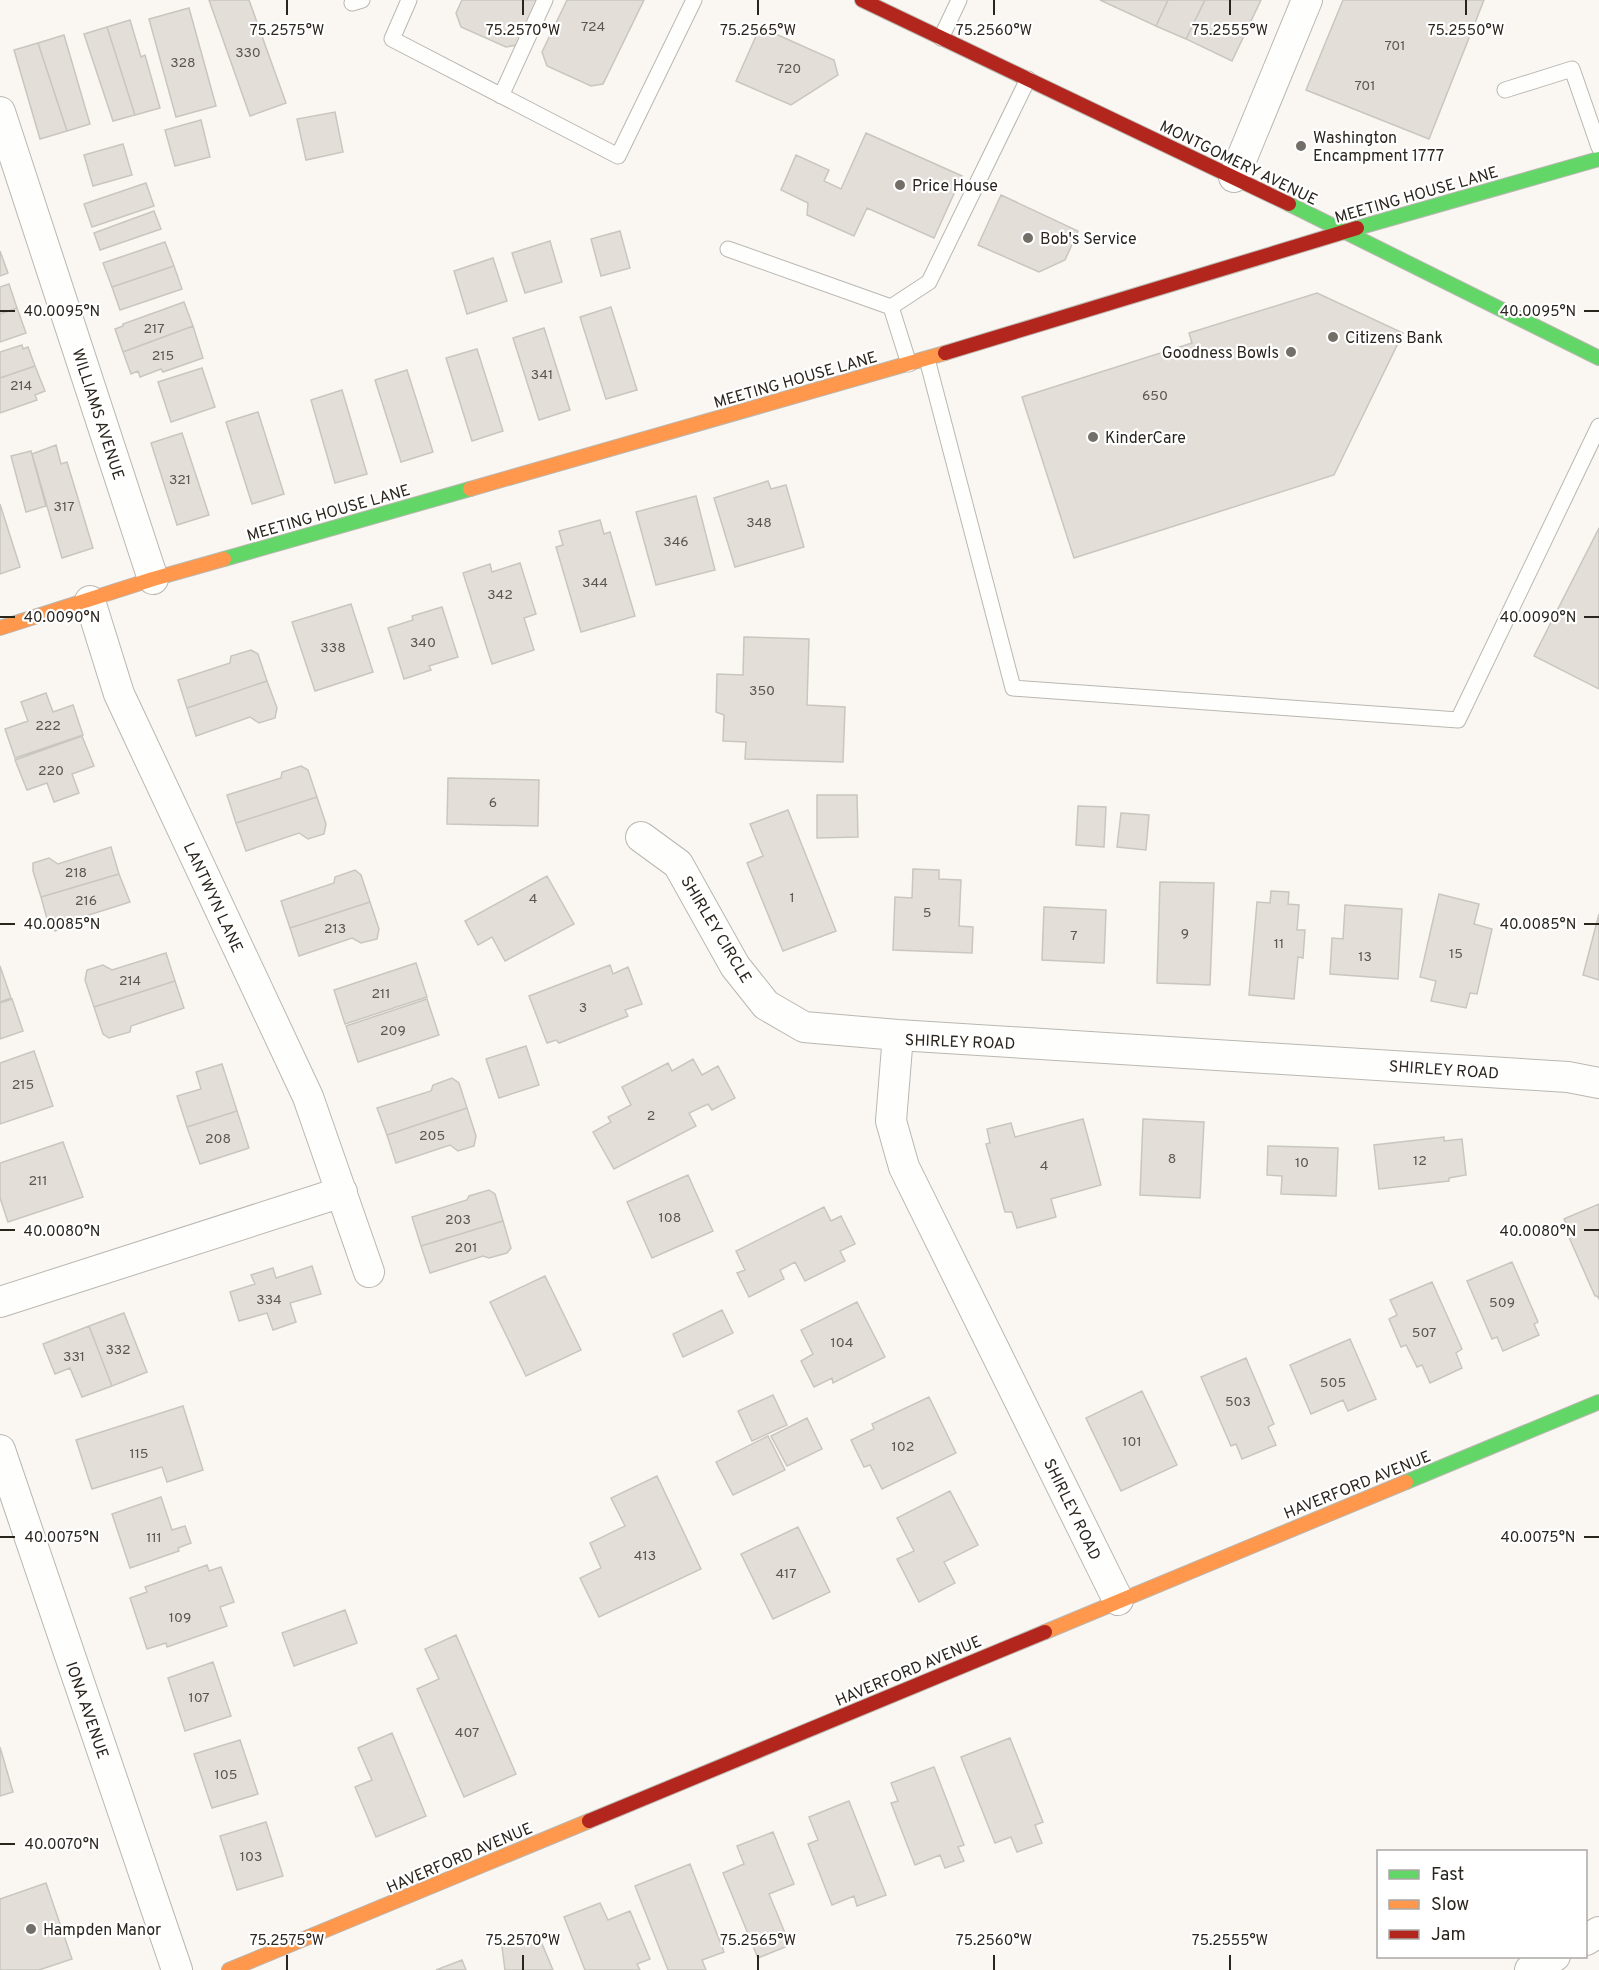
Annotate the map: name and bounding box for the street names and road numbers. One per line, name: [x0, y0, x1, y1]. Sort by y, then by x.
street label: MONTGOMERY AVENUE: [1156, 117, 1320, 211]
street label: MEETING HOUSE LANE: [1333, 163, 1501, 229]
street label: WILLIAMS AVENUE: [66, 346, 128, 483]
street label: MEETING HOUSE LANE: [712, 348, 880, 414]
street label: MEETING HOUSE LANE: [245, 481, 413, 547]
street label: LANTWYN LANE: [178, 840, 246, 956]
street label: SHIRLEY CIRCLE: [675, 873, 755, 987]
street label: SHIRLEY ROAD: [904, 1031, 1016, 1055]
street label: SHIRLEY ROAD: [1388, 1057, 1500, 1085]
street label: HAVERFORD AVENUE: [1281, 1447, 1434, 1524]
street label: SHIRLEY ROAD: [1038, 1456, 1104, 1564]
street label: HAVERFORD AVENUE: [833, 1632, 985, 1712]
street label: IONA AVENUE: [60, 1659, 112, 1762]
street label: HAVERFORD AVENUE: [384, 1819, 536, 1899]

